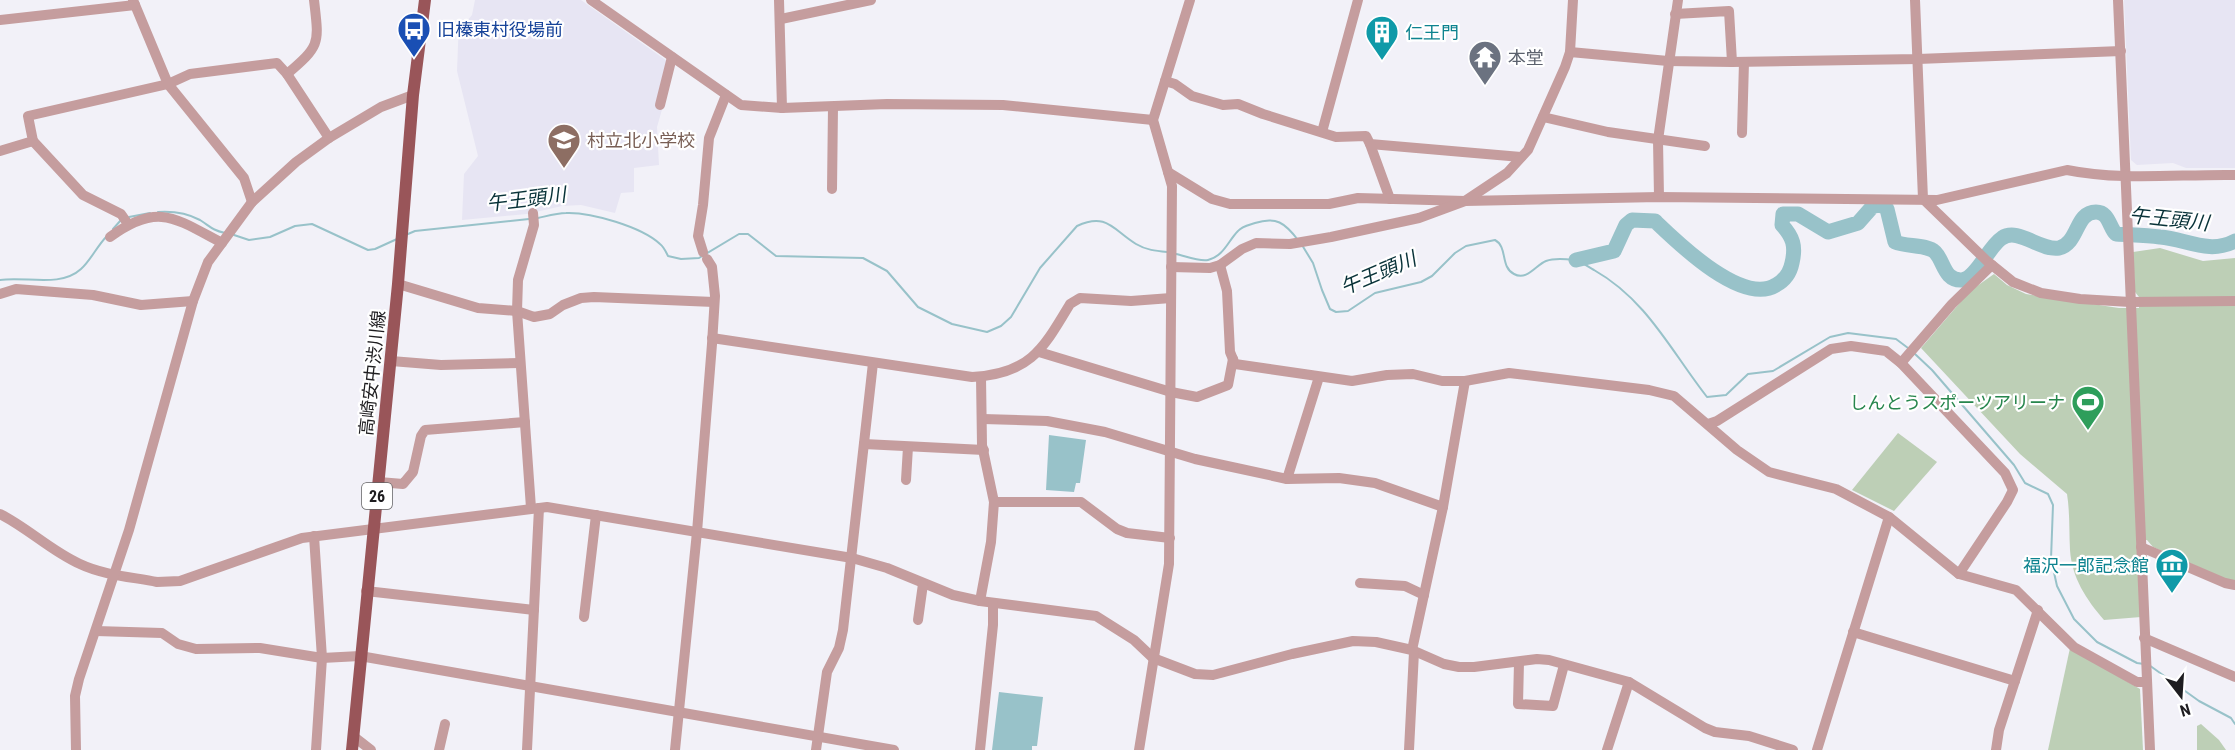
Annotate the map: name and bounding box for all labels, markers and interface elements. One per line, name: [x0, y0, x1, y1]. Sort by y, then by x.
bus stop icon: 旧榛東村役場前: [396, 11, 432, 58]
building icon: 仁王門: [1364, 14, 1400, 61]
place label: 旧榛東村役場前: [437, 19, 563, 40]
place label: 仁王門: [1405, 22, 1459, 43]
temple icon: 本堂: [1467, 39, 1503, 86]
place label: 本堂: [1508, 47, 1544, 68]
school or university icon: 村立北小学校: [546, 122, 582, 169]
place label: 村立北小学校: [587, 130, 695, 151]
water label: 午王頭川: [485, 182, 569, 216]
water label: 午王頭川: [2128, 203, 2212, 235]
water label: 午王頭川: [1336, 246, 1421, 300]
street label: 高崎安中渋川線: [355, 309, 389, 437]
sports icon: しんとうスポーツアリーナ: [2070, 384, 2106, 431]
place label: しんとうスポーツアリーナ: [1849, 392, 2065, 413]
road number: 26: [362, 483, 392, 509]
museum icon: 福沢一郎記念館: [2154, 547, 2190, 594]
place label: 福沢一郎記念館: [2023, 555, 2149, 576]
north arrow: [2151, 666, 2211, 726]
text: N: [2178, 699, 2193, 720]

